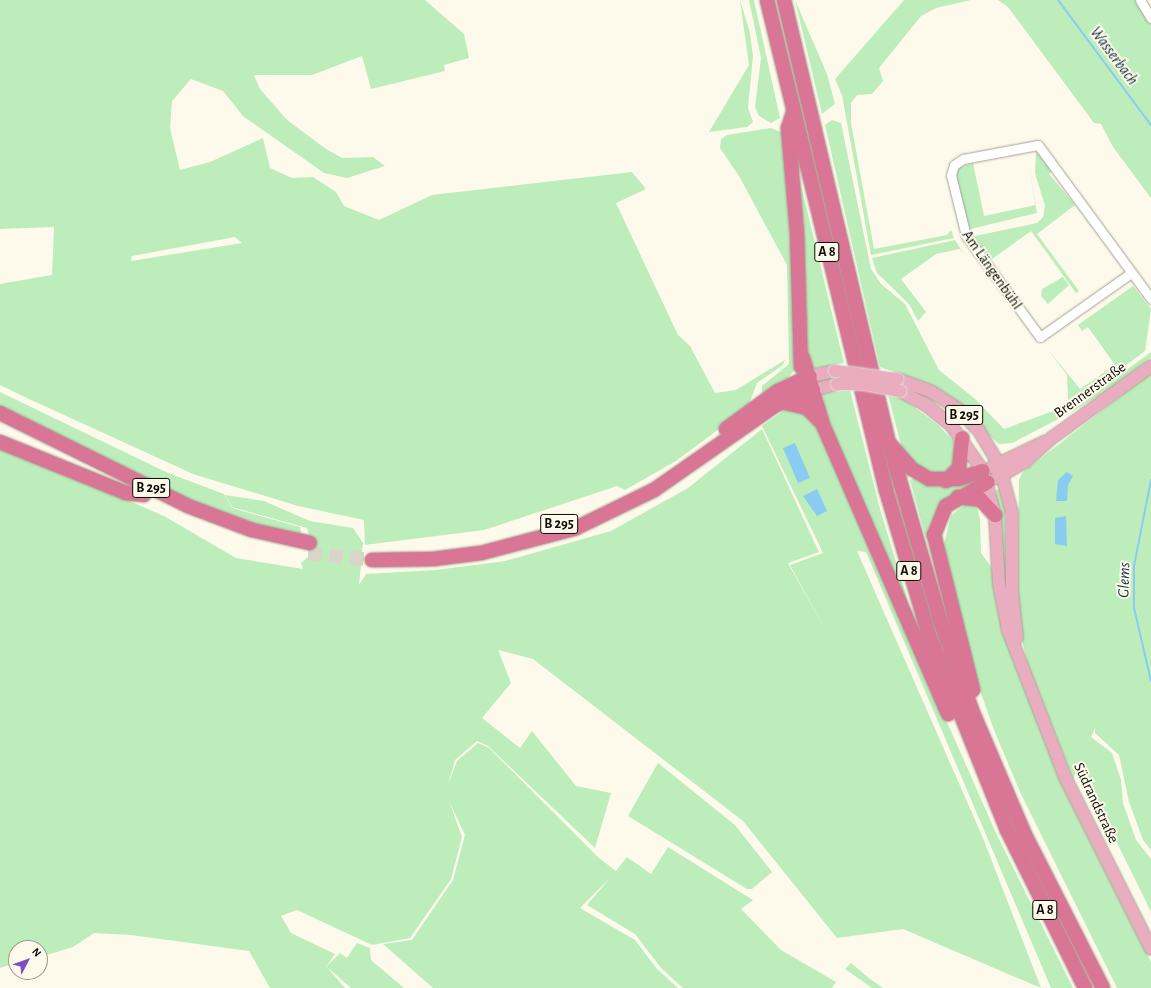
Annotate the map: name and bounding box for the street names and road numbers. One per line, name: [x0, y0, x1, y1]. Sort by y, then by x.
street label: Am Längenbühl: [958, 227, 1026, 313]
road number: A 8: [814, 240, 840, 264]
street label: Brennerstraße: [1051, 358, 1129, 422]
road number: B 295: [945, 403, 983, 427]
road number: B 295: [132, 476, 170, 500]
road number: B 295: [540, 512, 578, 536]
road number: A 8: [896, 559, 922, 583]
street label: Südrandstraße: [1070, 760, 1122, 846]
road number: A 8: [1032, 898, 1058, 922]

